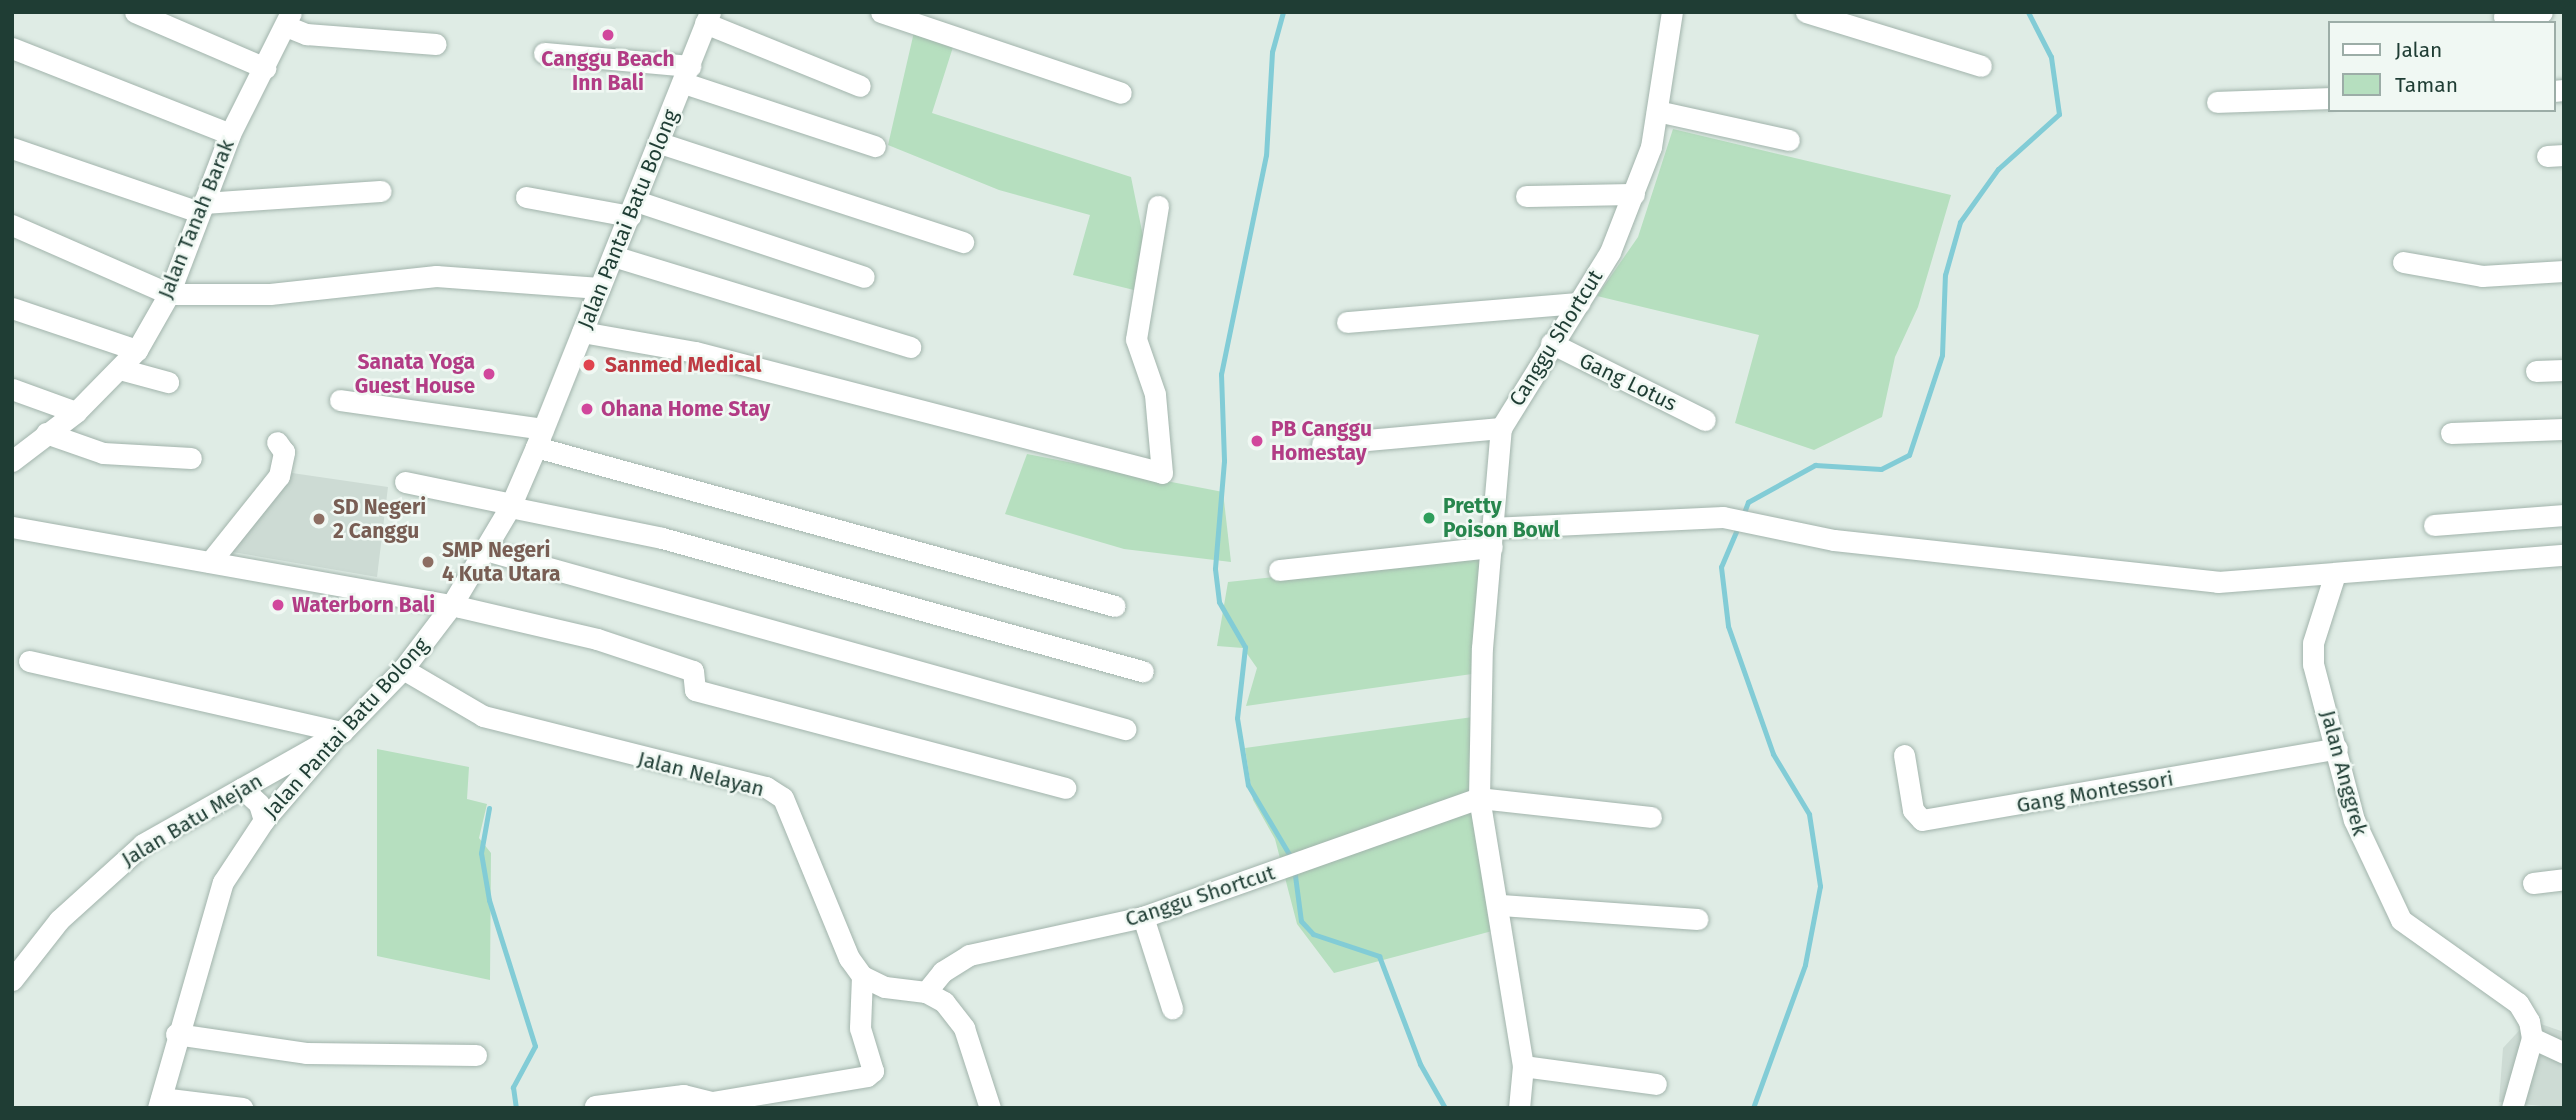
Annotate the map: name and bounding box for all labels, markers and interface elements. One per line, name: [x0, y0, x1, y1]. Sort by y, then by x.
legend: [2328, 21, 2555, 112]
marker: Canggu Beach Inn Bali: [600, 27, 616, 43]
text: Jalan: [2395, 37, 2442, 63]
place label: Canggu Beach Inn Bali: [541, 46, 675, 96]
text: Taman: [2395, 72, 2458, 98]
street label: Jalan Pantai Batu Bolong: [572, 106, 684, 332]
street label: Jalan Tanah Barak: [153, 136, 239, 302]
street label: Canggu Shortcut: [1504, 265, 1608, 411]
street label: Gang Lotus: [1575, 348, 1681, 416]
place label: Sanata Yoga Guest House: [355, 349, 475, 399]
place label: Sanmed Medical: [605, 352, 762, 378]
marker: Sanmed Medical: [579, 355, 599, 375]
marker: Sanata Yoga Guest House: [481, 366, 497, 382]
place label: Ohana Home Stay: [601, 396, 770, 422]
marker: Ohana Home Stay: [579, 401, 595, 417]
place label: PB Canggu Homestay: [1271, 416, 1372, 466]
marker: PB Canggu Homestay: [1249, 433, 1265, 449]
place label: Pretty Poison Bowl: [1443, 493, 1560, 543]
place label: SD Negeri 2 Canggu: [333, 494, 426, 544]
marker: Pretty Poison Bowl: [1421, 510, 1437, 526]
marker: SD Negeri 2 Canggu: [311, 511, 327, 527]
place label: SMP Negeri 4 Kuta Utara: [442, 537, 560, 587]
marker: SMP Negeri 4 Kuta Utara: [420, 554, 436, 570]
place label: Waterborn Bali: [292, 592, 435, 618]
marker: Waterborn Bali: [270, 597, 286, 613]
street label: Jalan Pantai Batu Bolong: [258, 633, 434, 823]
street label: Jalan Anggrek: [2315, 708, 2373, 838]
street label: Jalan Nelayan: [635, 746, 767, 802]
street label: Gang Montessori: [2015, 766, 2175, 818]
street label: Jalan Batu Mejan: [117, 768, 267, 872]
street label: Canggu Shortcut: [1122, 860, 1278, 932]

